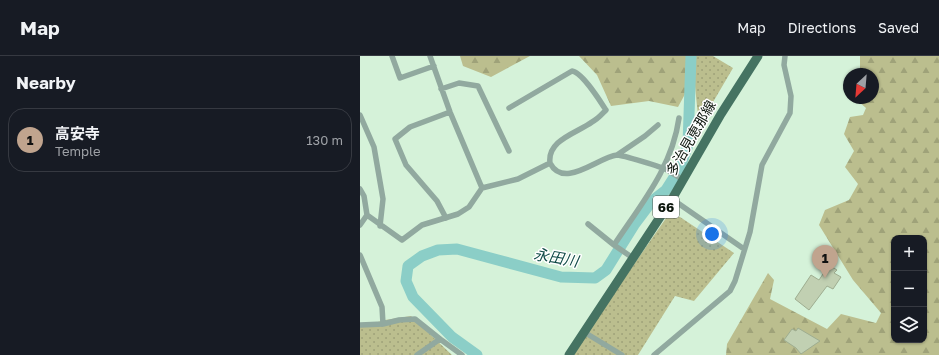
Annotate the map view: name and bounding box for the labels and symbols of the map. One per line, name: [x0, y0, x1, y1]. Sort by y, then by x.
north arrow: [843, 68, 879, 104]
street label: 多治見恵那線: [662, 97, 719, 178]
road number: 66: [653, 196, 679, 218]
your location: [702, 224, 722, 244]
water label: 永田川: [532, 244, 582, 270]
pin: 1: [812, 245, 838, 278]

